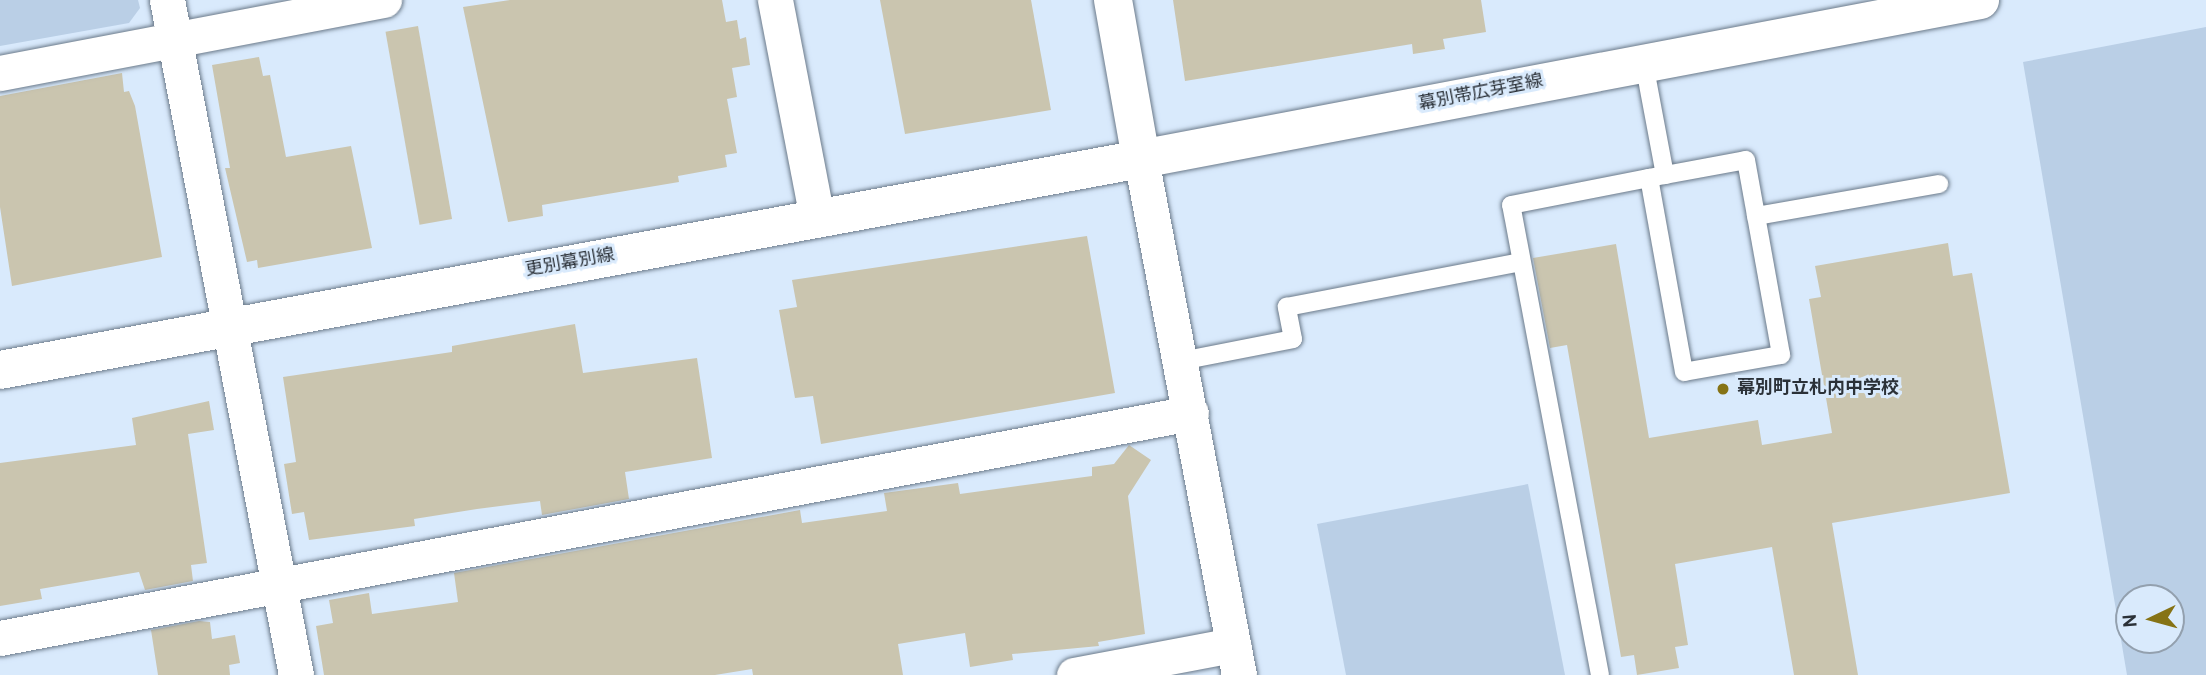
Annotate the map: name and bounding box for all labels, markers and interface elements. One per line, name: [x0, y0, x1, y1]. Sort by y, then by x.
street label: 幕別帯広芽室線: [1417, 71, 1545, 117]
street label: 更別幕別線: [524, 246, 616, 282]
place label: 幕別町立札内中学校: [1737, 378, 1899, 400]
marker: 幕別町立札内中学校: [1715, 381, 1731, 397]
north arrow: [2115, 584, 2185, 654]
text: N: [2119, 613, 2144, 629]

